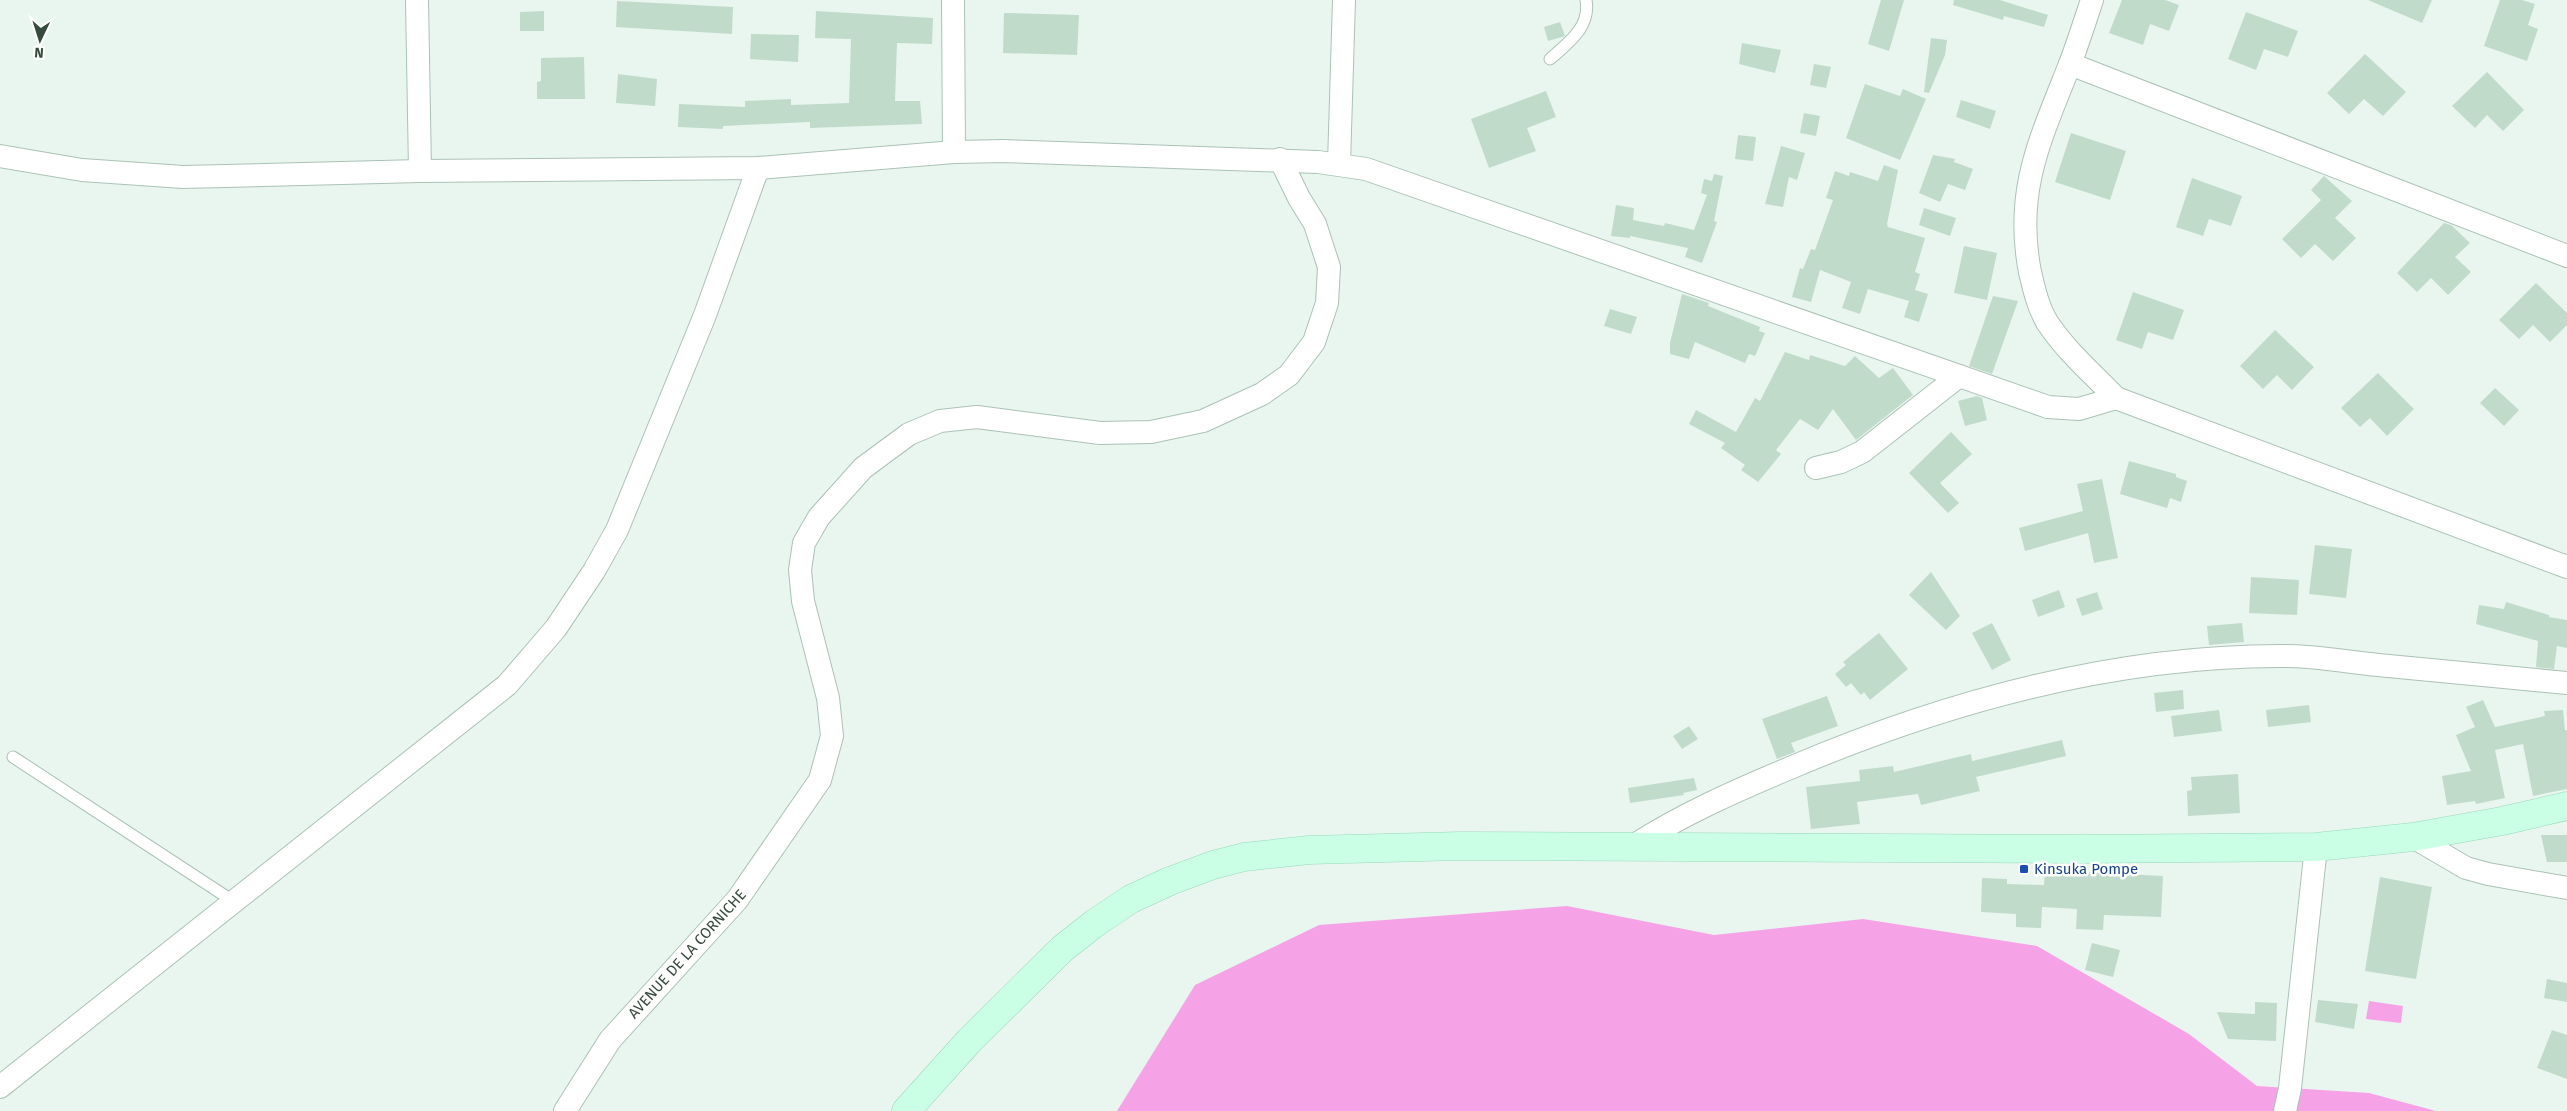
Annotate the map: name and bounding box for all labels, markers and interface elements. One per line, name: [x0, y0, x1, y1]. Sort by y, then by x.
north arrow: [15, 15, 65, 65]
text: N: [34, 44, 44, 61]
place label: Kinsuka Pompe: [2034, 860, 2138, 878]
marker: Kinsuka Pompe: [2018, 863, 2030, 875]
street label: AVENUE DE LA CORNICHE: [624, 886, 750, 1022]

